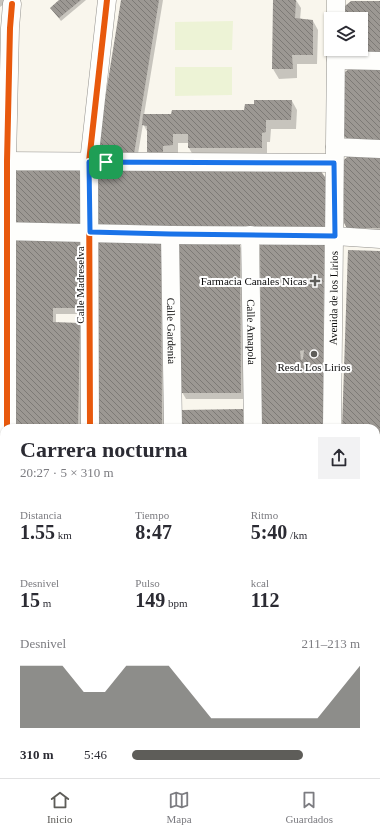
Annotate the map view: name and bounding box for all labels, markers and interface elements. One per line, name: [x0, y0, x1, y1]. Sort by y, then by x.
map controls: [324, 12, 368, 56]
button: layers: [324, 12, 368, 56]
pin: [89, 145, 123, 179]
icon: arrive: [95, 151, 117, 173]
street label: Calle Madreselva: [74, 246, 86, 324]
street label: Avenida de los Lirios: [327, 251, 340, 345]
place label: Farmacia Canales Nicas: [201, 275, 307, 287]
marker: Farmacia Canales Nicas: [310, 276, 320, 286]
street label: Calle Gardenia: [165, 298, 178, 364]
street label: Calle Amapola: [245, 299, 258, 365]
marker: Resd. Los Lirios: [309, 349, 319, 359]
place label: Resd. Los Lirios: [277, 361, 351, 373]
text: Carrera nocturna: [20, 437, 188, 462]
button: share: [318, 437, 360, 479]
text: 20:27 · 5 × 310 m: [20, 465, 114, 480]
text: Distancia: [20, 509, 62, 521]
text: Tiempo: [135, 509, 169, 521]
text: Ritmo: [251, 509, 278, 521]
text: 1.55: [20, 521, 55, 543]
text: 8:47: [135, 521, 172, 543]
text: 5:40: [251, 521, 287, 543]
text: km: [55, 529, 72, 541]
text: /km: [287, 529, 307, 541]
text: Desnivel: [20, 577, 59, 589]
text: Pulso: [135, 577, 160, 589]
text: kcal: [251, 577, 269, 589]
text: 15: [20, 589, 40, 611]
text: 149: [135, 589, 165, 611]
text: 112: [251, 589, 280, 611]
text: m: [40, 597, 51, 609]
text: bpm: [165, 597, 188, 609]
text: Desnivel: [20, 636, 66, 651]
text: 211–213 m: [302, 636, 360, 651]
text: 310 m: [20, 747, 54, 762]
text: 5:46: [84, 747, 107, 762]
tab: Inicio: [47, 789, 73, 825]
tab: Mapa: [166, 789, 192, 825]
tab: Guardados: [285, 789, 333, 825]

